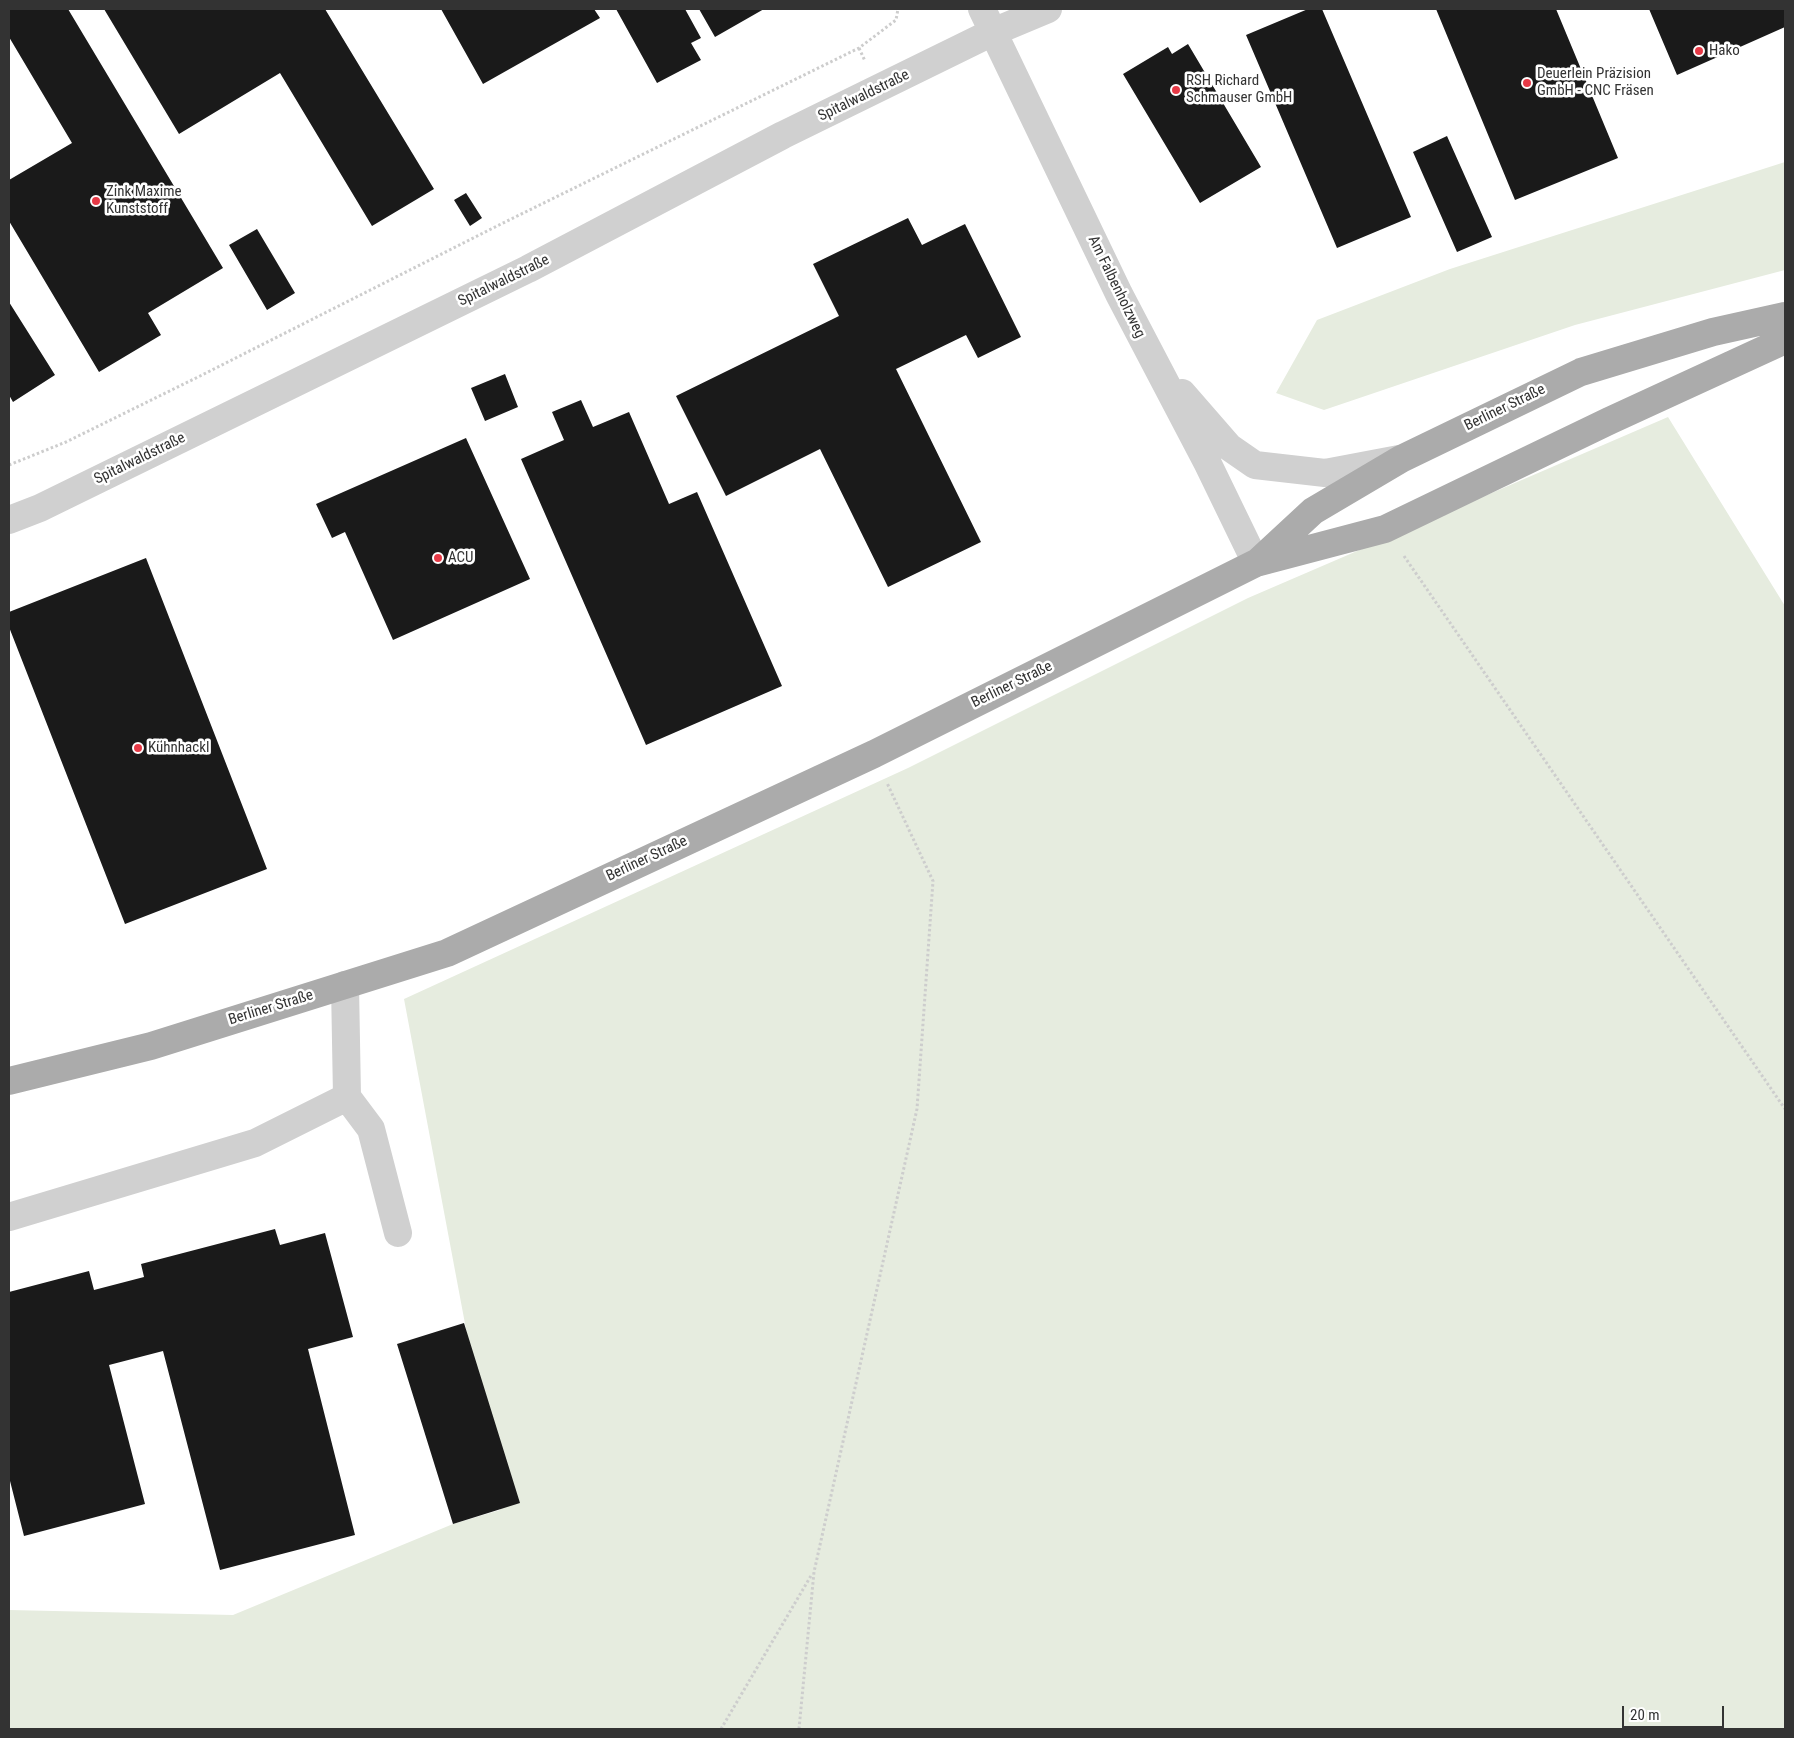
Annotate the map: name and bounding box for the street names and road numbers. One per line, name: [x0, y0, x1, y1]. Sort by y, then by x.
street label: Spitalwaldstraße: [816, 66, 912, 126]
street label: Am Falbenholzweg: [1083, 233, 1149, 341]
street label: Spitalwaldstraße: [456, 251, 552, 311]
street label: Berliner Straße: [1462, 381, 1548, 435]
street label: Spitalwaldstraße: [92, 429, 188, 489]
street label: Berliner Straße: [969, 658, 1055, 712]
street label: Berliner Straße: [604, 832, 690, 886]
street label: Berliner Straße: [227, 987, 315, 1029]

